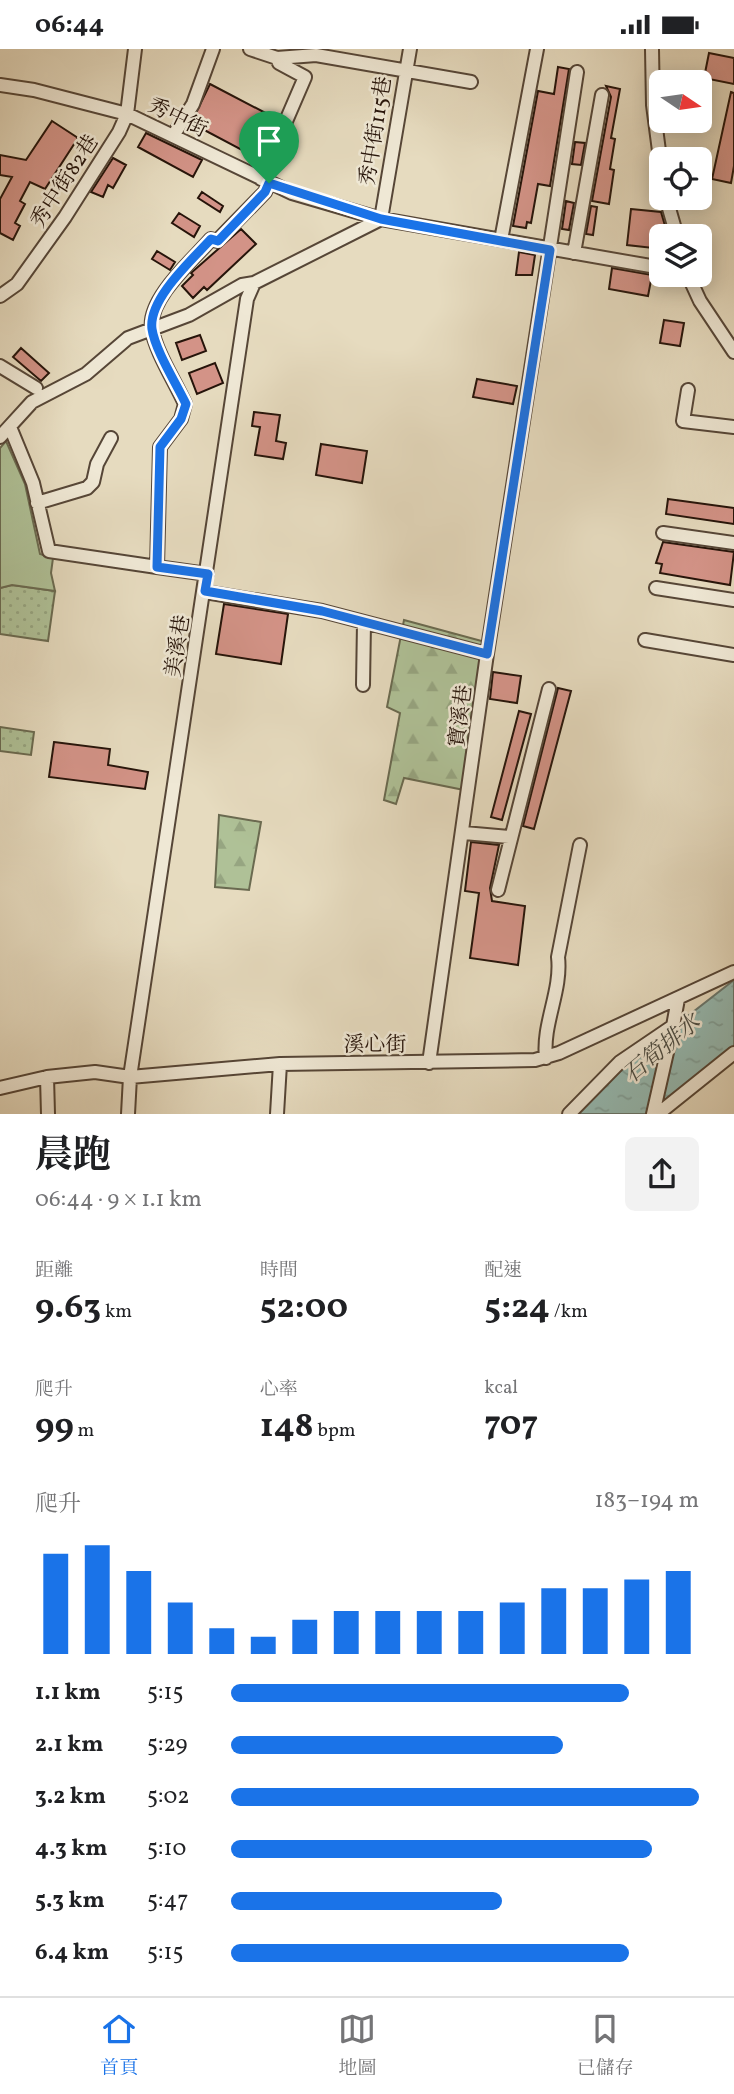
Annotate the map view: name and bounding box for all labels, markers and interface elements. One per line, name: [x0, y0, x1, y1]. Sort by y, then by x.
text: 06:44: [35, 7, 104, 43]
north arrow: [649, 70, 712, 133]
map controls: [649, 70, 712, 287]
street label: 秀中街115巷: [354, 74, 399, 188]
street label: 秀中街: [143, 92, 212, 145]
pin: [239, 111, 299, 183]
icon: arrive: [250, 122, 288, 160]
street label: 秀中街82巷: [24, 129, 106, 234]
button: locate: [649, 147, 712, 210]
button: layers: [649, 224, 712, 287]
street label: 美溪巷: [159, 613, 198, 680]
street label: 寶溪巷: [443, 683, 480, 749]
water label: 石筍排水: [617, 1006, 709, 1091]
street label: 溪心街: [344, 1031, 407, 1060]
text: 晨跑: [35, 1131, 111, 1184]
button: share: [625, 1137, 699, 1211]
text: 06:44 · 9 × 1.1 km: [35, 1184, 202, 1216]
text: 距離: [35, 1258, 73, 1284]
text: 時間: [260, 1258, 298, 1284]
text: 配速: [484, 1258, 522, 1284]
text: 9.63: [35, 1284, 101, 1332]
text: 52:00: [260, 1284, 348, 1332]
text: 5:24: [484, 1284, 550, 1332]
text: km: [101, 1299, 132, 1325]
text: /km: [550, 1299, 588, 1325]
text: kcal: [484, 1375, 518, 1401]
text: 爬升: [35, 1377, 73, 1403]
text: 心率: [260, 1377, 298, 1403]
text: 707: [484, 1401, 538, 1449]
text: 99: [35, 1403, 74, 1451]
text: 148: [260, 1403, 314, 1451]
text: m: [74, 1418, 94, 1444]
text: bpm: [314, 1418, 356, 1444]
text: 183–194 m: [595, 1485, 699, 1517]
text: 爬升: [35, 1489, 81, 1521]
text: 1.1 km: [35, 1677, 101, 1709]
text: 5:15: [147, 1677, 183, 1709]
text: 2.1 km: [35, 1729, 104, 1761]
text: 5:29: [147, 1729, 188, 1761]
text: 3.2 km: [35, 1781, 106, 1813]
text: 5:02: [147, 1781, 190, 1813]
text: 4.3 km: [35, 1833, 108, 1865]
text: 5:10: [147, 1833, 186, 1865]
text: 5.3 km: [35, 1885, 105, 1917]
text: 5:47: [147, 1885, 188, 1917]
text: 6.4 km: [35, 1937, 109, 1969]
text: 5:15: [147, 1937, 183, 1969]
tab: 首頁: [100, 2010, 138, 2082]
tab: 地圖: [338, 2010, 377, 2082]
tab: 已儲存: [577, 2010, 634, 2082]

